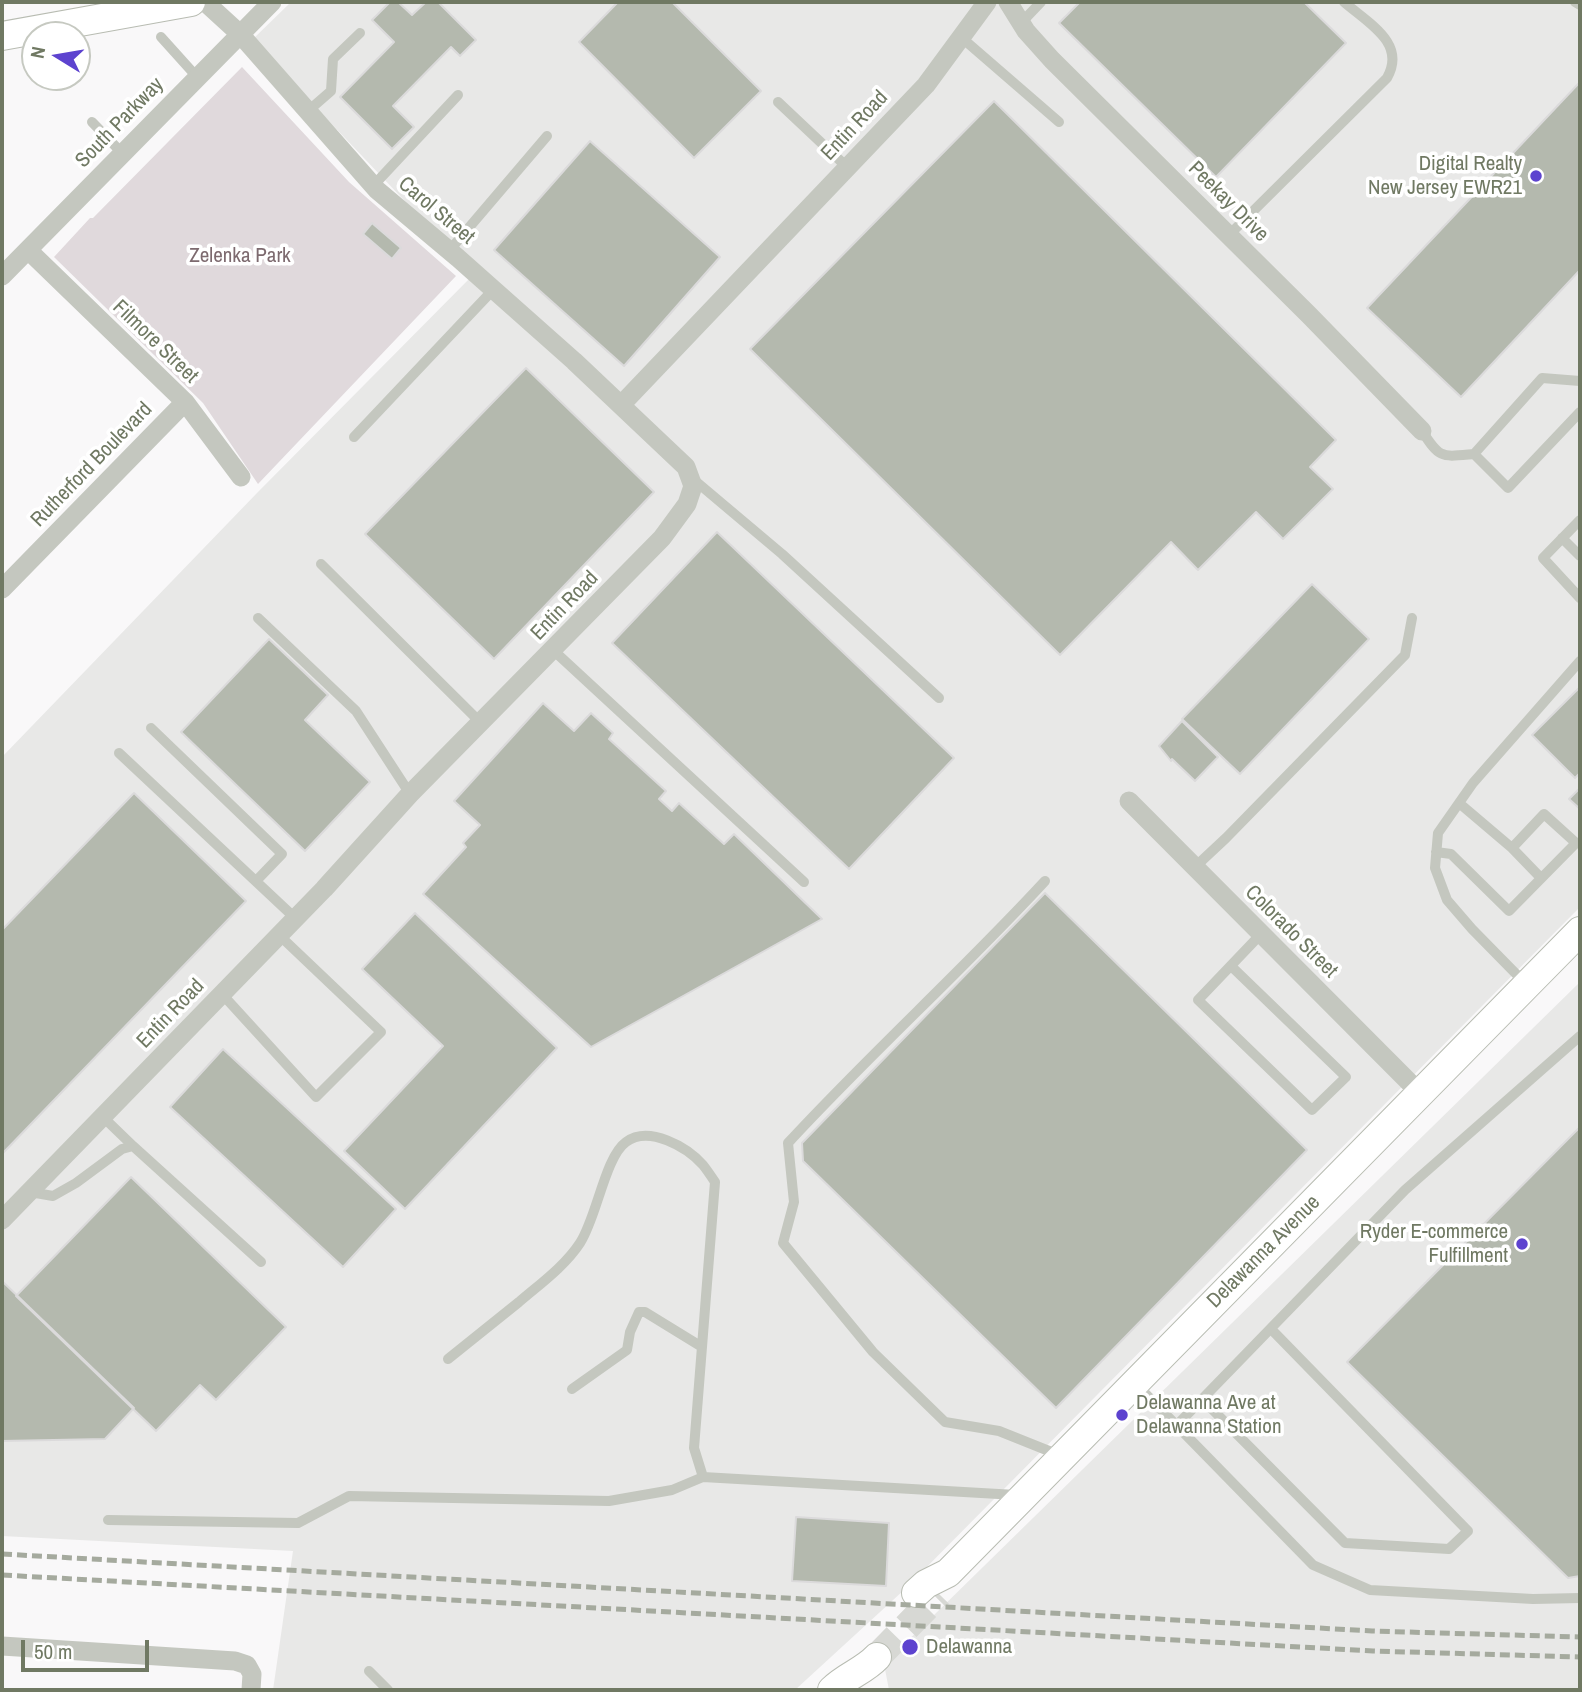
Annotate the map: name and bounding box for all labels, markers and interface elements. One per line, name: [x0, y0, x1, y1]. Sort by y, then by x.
north arrow: [21, 21, 91, 91]
text: N: [24, 44, 51, 60]
street label: South Parkway: [71, 73, 169, 173]
street label: Entin Road: [816, 86, 894, 166]
place label: Digital Realty New Jersey EWR21: [1368, 151, 1522, 201]
street label: Peekay Drive: [1183, 157, 1273, 247]
marker: Digital Realty New Jersey EWR21: [1528, 168, 1544, 184]
street label: Carol Street: [393, 172, 479, 250]
park label: Zelenka Park: [189, 243, 291, 269]
street label: Filmore Street: [107, 295, 203, 389]
street label: Rutherford Boulevard: [26, 397, 158, 533]
street label: Entin Road: [526, 566, 604, 646]
street label: Colorado Street: [1239, 880, 1343, 984]
street label: Entin Road: [132, 974, 210, 1054]
street label: Delawanna Avenue: [1202, 1190, 1326, 1314]
place label: Ryder E-commerce Fulfillment: [1360, 1219, 1508, 1269]
marker: Ryder E-commerce Fulfillment: [1514, 1236, 1530, 1252]
place label: Delawanna Ave at Delawanna Station: [1136, 1390, 1282, 1440]
marker: Delawanna Ave at Delawanna Station: [1114, 1407, 1130, 1423]
scale bar: [24, 1626, 152, 1670]
place label: Delawanna: [926, 1634, 1012, 1660]
text: 50 m: [34, 1637, 72, 1666]
marker: Delawanna: [900, 1637, 920, 1657]

